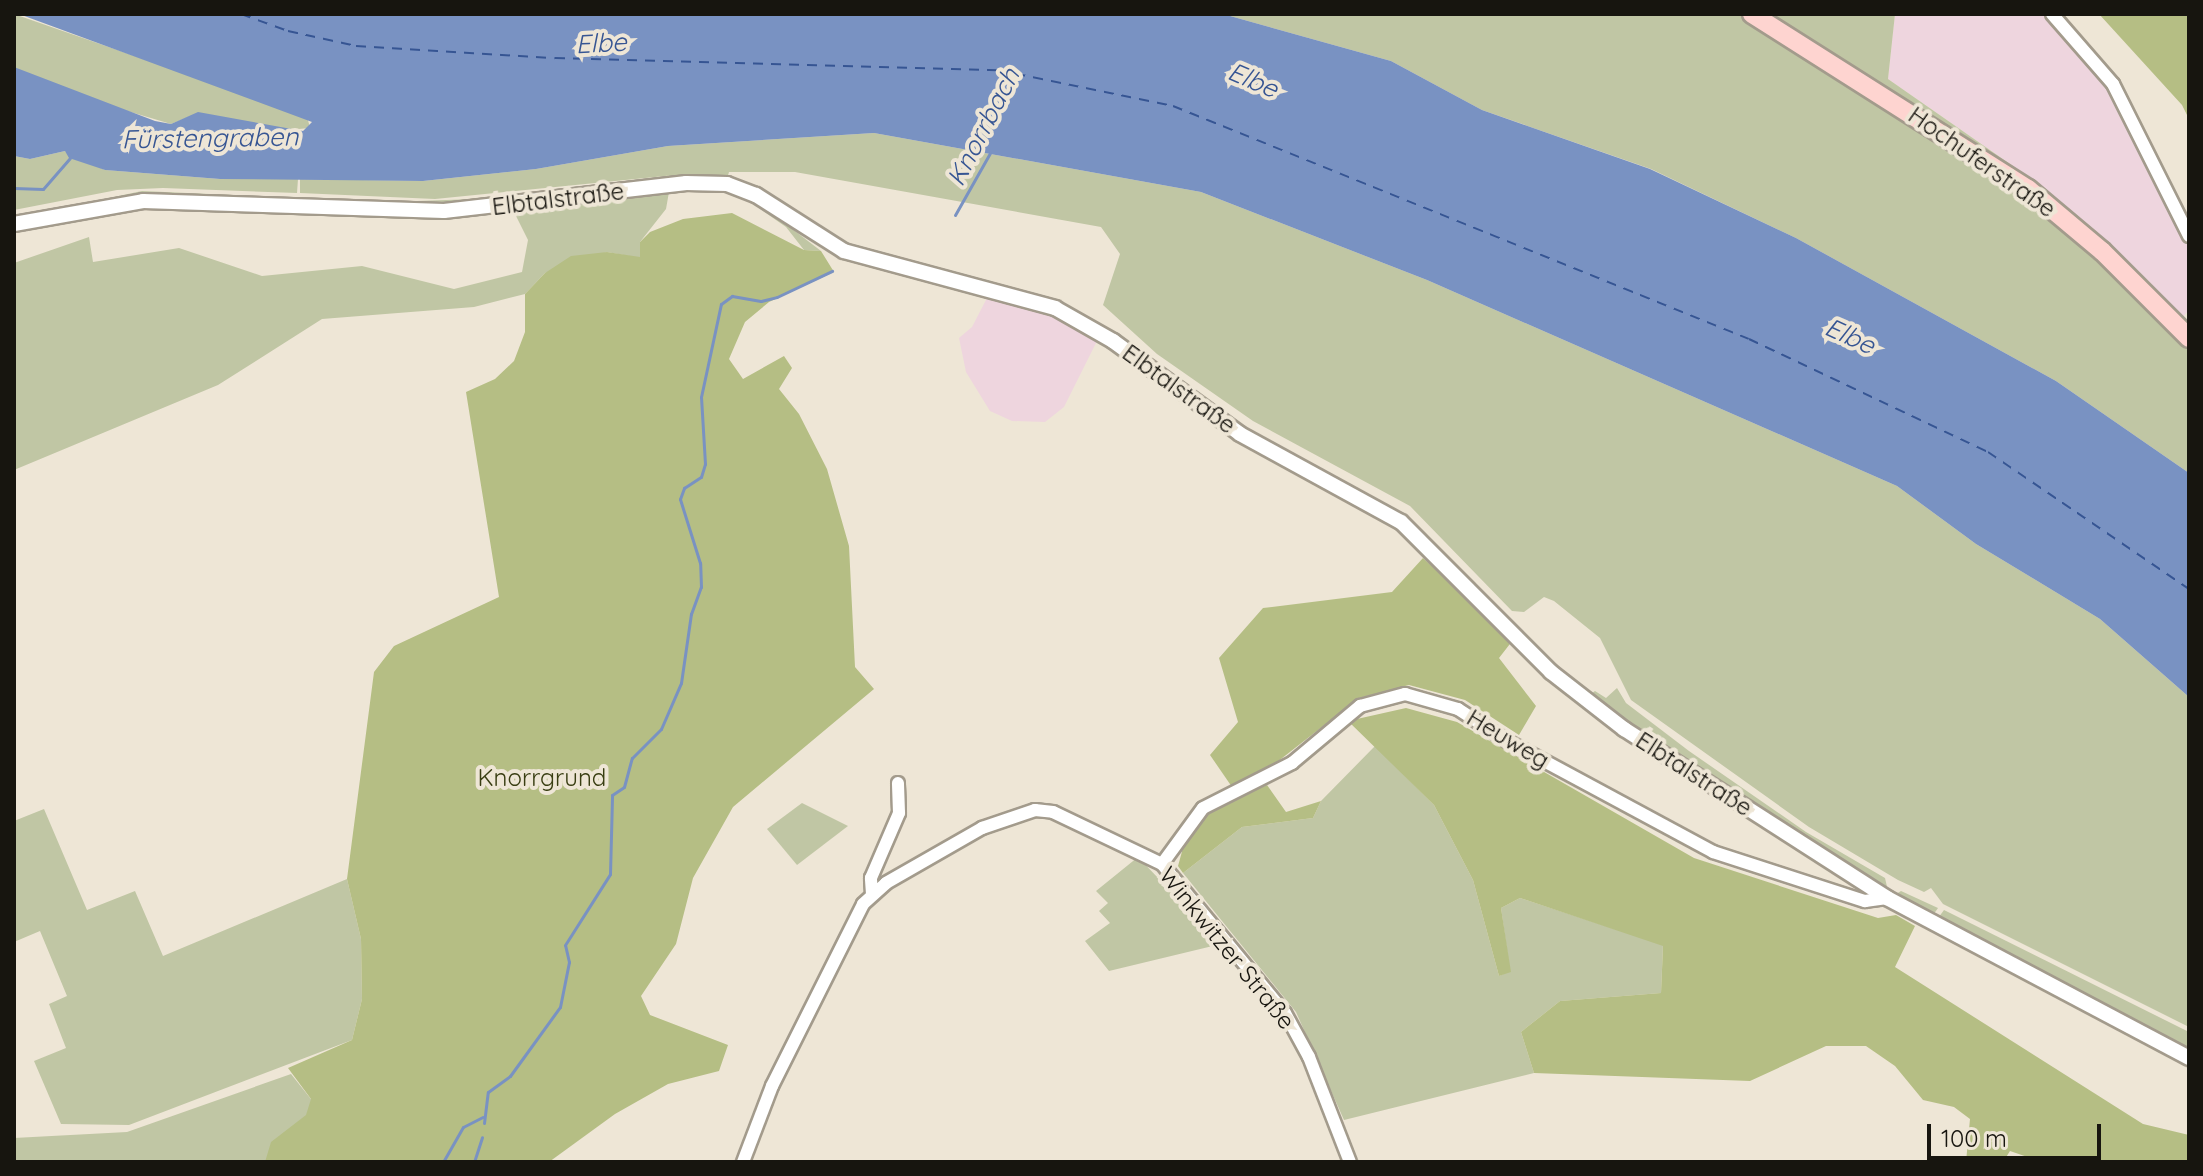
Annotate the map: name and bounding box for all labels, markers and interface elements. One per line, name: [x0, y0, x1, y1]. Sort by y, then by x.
water label: Elbe: [575, 26, 627, 60]
water label: Elbe: [1223, 56, 1283, 104]
water label: Knorrbach: [940, 63, 1026, 191]
street label: Hochuferstraße: [1903, 101, 2061, 223]
water label: Fürstengraben: [121, 121, 299, 155]
street label: Elbtalstraße: [490, 177, 626, 221]
water label: Elbe: [1820, 311, 1880, 361]
street label: Elbtalstraße: [1117, 338, 1241, 440]
street label: Heuweg: [1462, 703, 1554, 775]
street label: Elbtalstraße: [1630, 726, 1758, 822]
park label: Knorrgrund: [478, 764, 606, 792]
street label: Winkwitzer Straße: [1153, 861, 1301, 1035]
scale bar: [1931, 1108, 2105, 1158]
text: 100 m: [1941, 1123, 2007, 1153]

